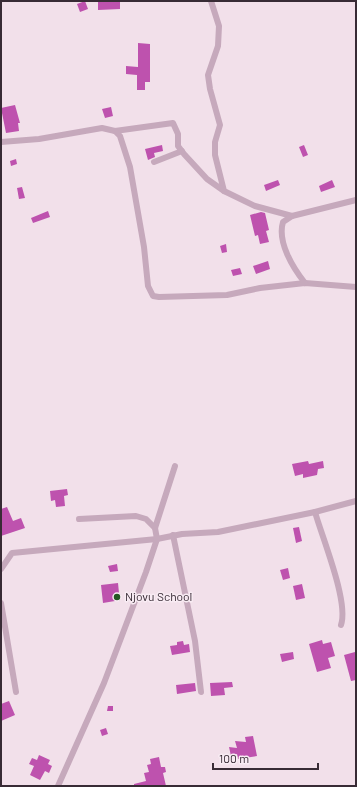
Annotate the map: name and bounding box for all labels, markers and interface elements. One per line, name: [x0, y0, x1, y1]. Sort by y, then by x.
place label: Njovu School: [125, 589, 192, 603]
marker: Njovu School: [112, 592, 122, 602]
scale bar: [213, 745, 318, 771]
text: 100 m: [219, 751, 249, 765]

